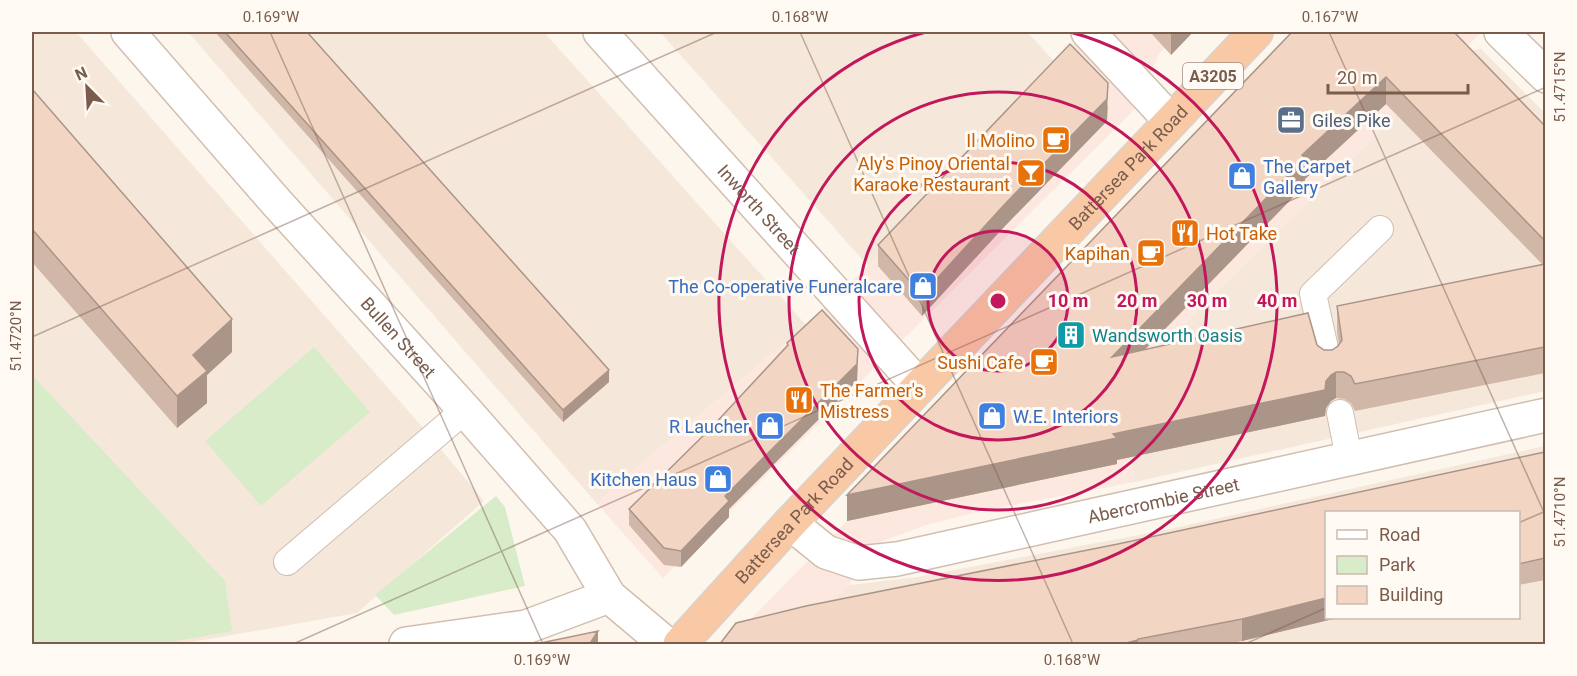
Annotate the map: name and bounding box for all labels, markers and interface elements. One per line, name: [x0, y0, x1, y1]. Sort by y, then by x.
text: 0.169°W: [243, 8, 299, 26]
text: 0.168°W: [772, 8, 828, 26]
text: 0.167°W: [1302, 8, 1358, 26]
text: 51.4715°N: [1551, 52, 1569, 122]
north arrow: [57, 57, 117, 117]
scale bar: [1328, 57, 1468, 95]
text: N: [72, 63, 90, 85]
road number: A3205: [1183, 63, 1243, 89]
text: 20 m: [1337, 67, 1377, 88]
street label: Battersea Park Road: [1064, 101, 1192, 234]
office icon: Giles Pike: [1275, 104, 1307, 136]
place label: Giles Pike: [1312, 110, 1391, 131]
cafe icon: Il Molino: [1040, 124, 1072, 156]
place label: Il Molino: [966, 130, 1035, 151]
place label: Aly's Pinoy Oriental Karaoke Restaurant: [853, 153, 1010, 195]
place label: The Carpet Gallery: [1263, 156, 1351, 198]
bar icon: Aly's Pinoy Oriental Karaoke Restaurant: [1015, 157, 1047, 189]
street label: Inworth Street: [714, 160, 805, 258]
shop icon: The Carpet Gallery: [1226, 160, 1258, 192]
restaurant icon: Hot Take: [1169, 217, 1201, 249]
place label: Hot Take: [1206, 223, 1277, 244]
cafe icon: Kapihan: [1135, 237, 1167, 269]
place label: Kapihan: [1065, 243, 1130, 264]
shop icon: The Co-operative Funeralcare: [907, 270, 939, 302]
place label: The Co-operative Funeralcare: [668, 276, 902, 297]
text: 10 m: [1048, 290, 1088, 311]
text: 20 m: [1117, 290, 1157, 311]
text: 30 m: [1187, 290, 1227, 311]
text: 40 m: [1257, 290, 1297, 311]
centre of rings: [988, 291, 1008, 311]
street label: Bullen Street: [357, 293, 441, 382]
text: 51.4720°N: [7, 301, 25, 371]
building icon: Wandsworth Oasis: [1055, 319, 1087, 351]
place label: Wandsworth Oasis: [1092, 325, 1243, 346]
cafe icon: Sushi Cafe: [1028, 346, 1060, 378]
place label: Sushi Cafe: [937, 352, 1023, 373]
place label: The Farmer's Mistress: [820, 380, 924, 422]
restaurant icon: The Farmer's Mistress: [783, 384, 815, 416]
shop icon: W.E. Interiors: [976, 400, 1008, 432]
place label: W.E. Interiors: [1013, 406, 1118, 427]
shop icon: R Laucher: [754, 410, 786, 442]
place label: R Laucher: [669, 416, 749, 437]
street label: Battersea Park Road: [730, 453, 857, 587]
shop icon: Kitchen Haus: [702, 463, 734, 495]
place label: Kitchen Haus: [590, 469, 697, 490]
street label: Abercrombie Street: [1085, 473, 1241, 527]
text: 51.4710°N: [1551, 477, 1569, 547]
legend: [1325, 511, 1520, 619]
text: Road: [1379, 524, 1420, 545]
text: Park: [1379, 554, 1416, 575]
text: Building: [1379, 584, 1443, 605]
text: 0.169°W: [514, 651, 570, 669]
text: 0.168°W: [1044, 651, 1100, 669]

